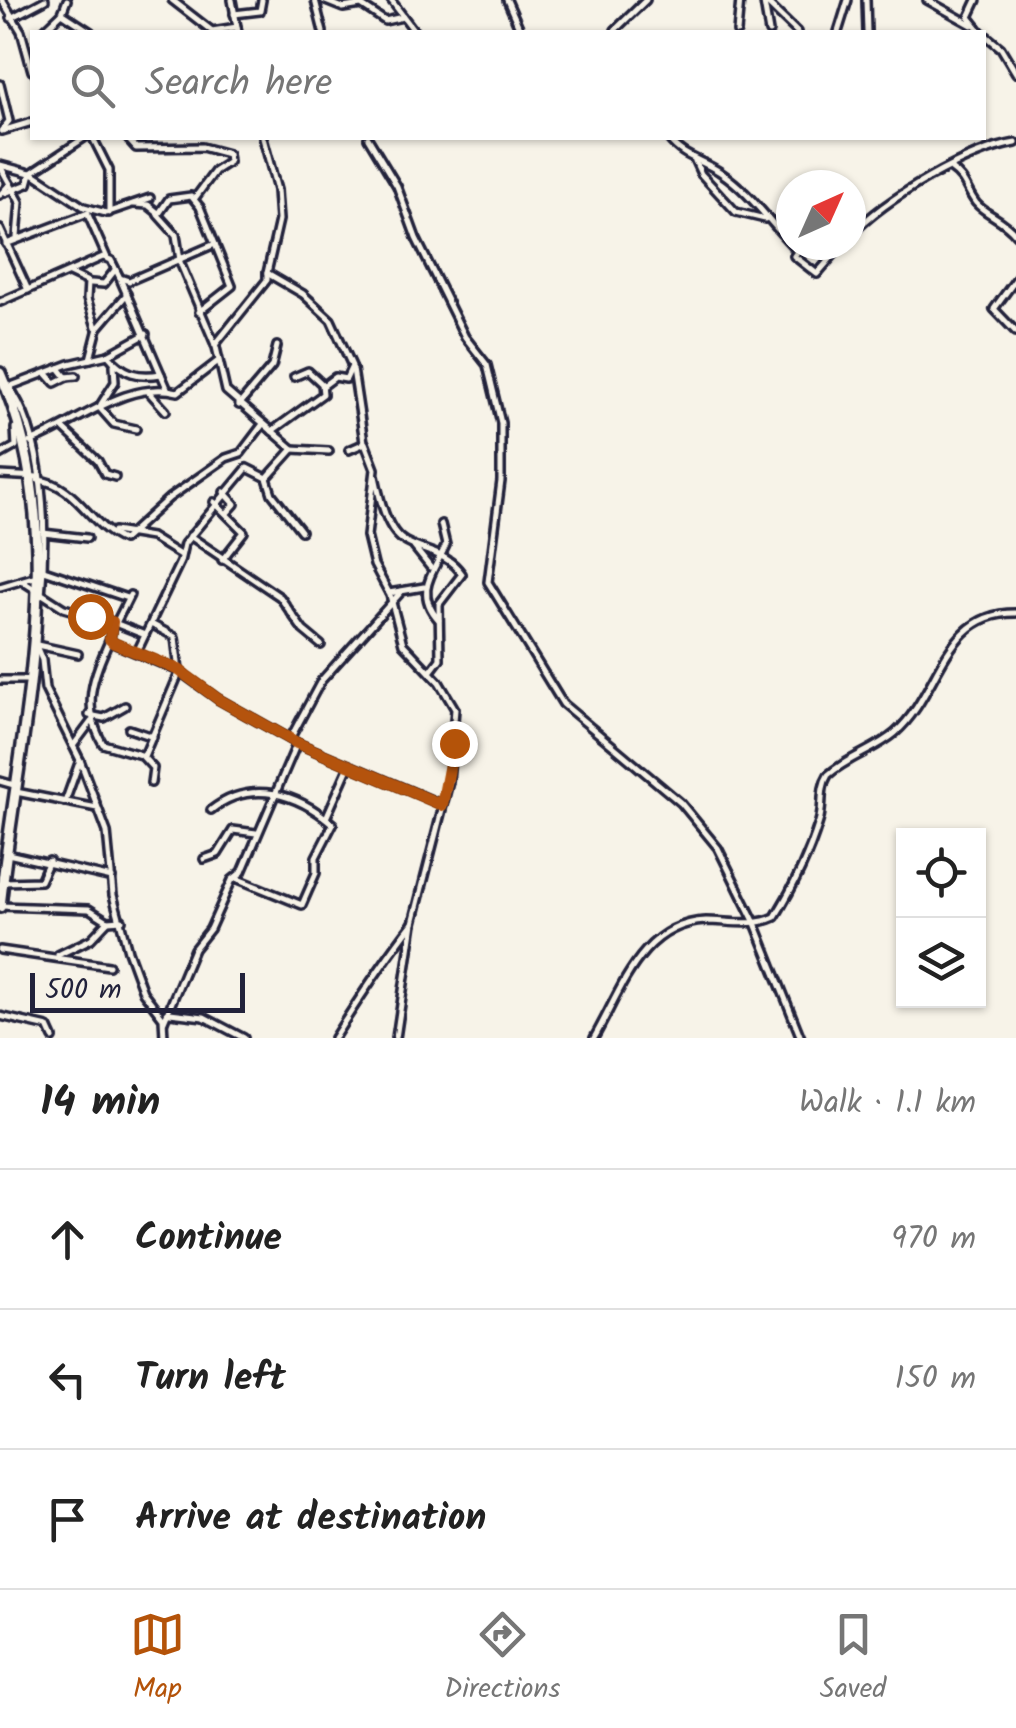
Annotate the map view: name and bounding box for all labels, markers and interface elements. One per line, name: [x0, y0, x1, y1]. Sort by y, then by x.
search box: [30, 30, 986, 140]
text: Search here: [145, 55, 332, 115]
icon: search: [65, 58, 120, 113]
north arrow: [776, 170, 866, 260]
route start: [68, 594, 114, 640]
route end: [432, 721, 478, 767]
map controls: [896, 828, 986, 1008]
button: locate: [896, 828, 986, 918]
button: layers: [896, 918, 986, 1008]
scale bar: [30, 968, 245, 1013]
text: 500 m: [45, 968, 122, 1013]
text: 14 min: [40, 1070, 160, 1137]
text: Walk · 1.1 km: [799, 1078, 976, 1129]
text: Continue: [135, 1209, 282, 1269]
icon: ahead: [40, 1212, 95, 1267]
text: 970 m: [891, 1214, 976, 1265]
text: Turn left: [135, 1349, 286, 1409]
icon: left: [40, 1352, 95, 1407]
text: 150 m: [894, 1354, 976, 1405]
text: Arrive at destination: [135, 1489, 486, 1549]
icon: arrive: [40, 1492, 95, 1547]
tab: Map: [130, 1607, 185, 1712]
tab: Directions: [444, 1607, 560, 1712]
tab: Saved: [820, 1607, 886, 1712]

